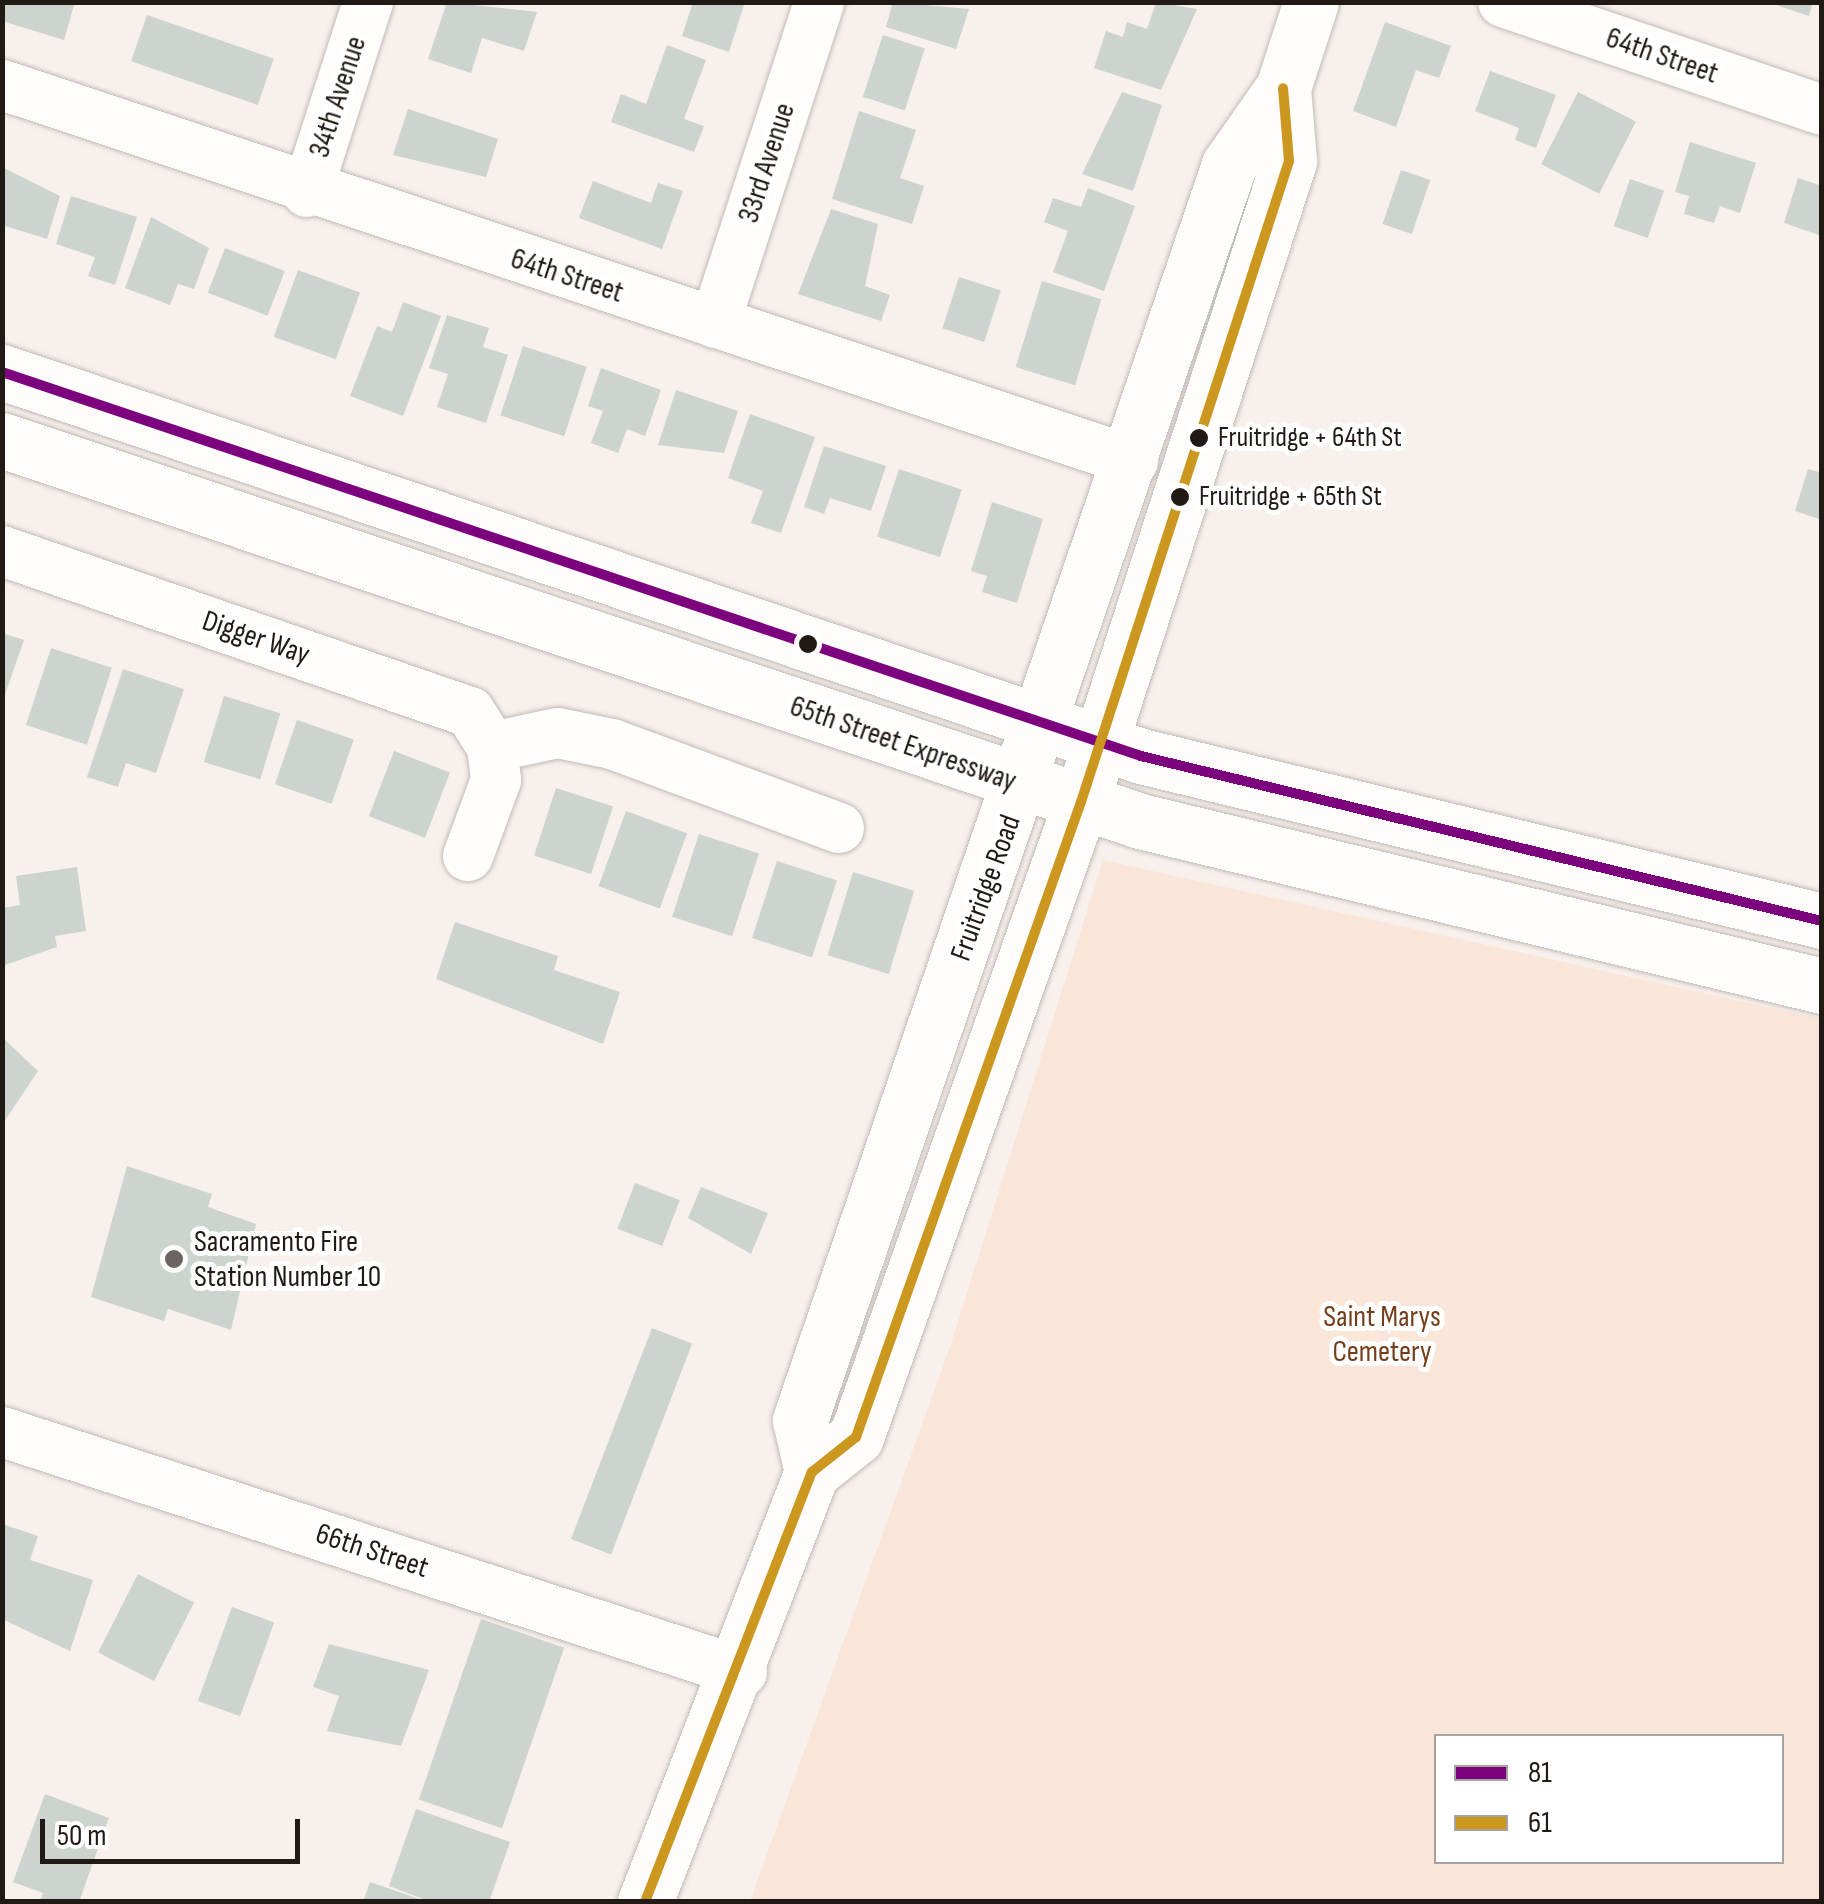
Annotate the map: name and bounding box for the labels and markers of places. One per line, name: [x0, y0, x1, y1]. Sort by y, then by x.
place label: Fruitridge + 64th St: [1218, 421, 1402, 455]
marker: Fruitridge + 64th St: [1189, 428, 1209, 448]
place label: Fruitridge + 65th St: [1199, 480, 1382, 514]
marker: Fruitridge + 65th St: [1170, 487, 1190, 507]
unlabelled marker: [798, 634, 818, 654]
place label: Sacramento Fire Station Number 10: [194, 1224, 381, 1294]
marker: Sacramento Fire Station Number 10: [163, 1248, 185, 1270]

